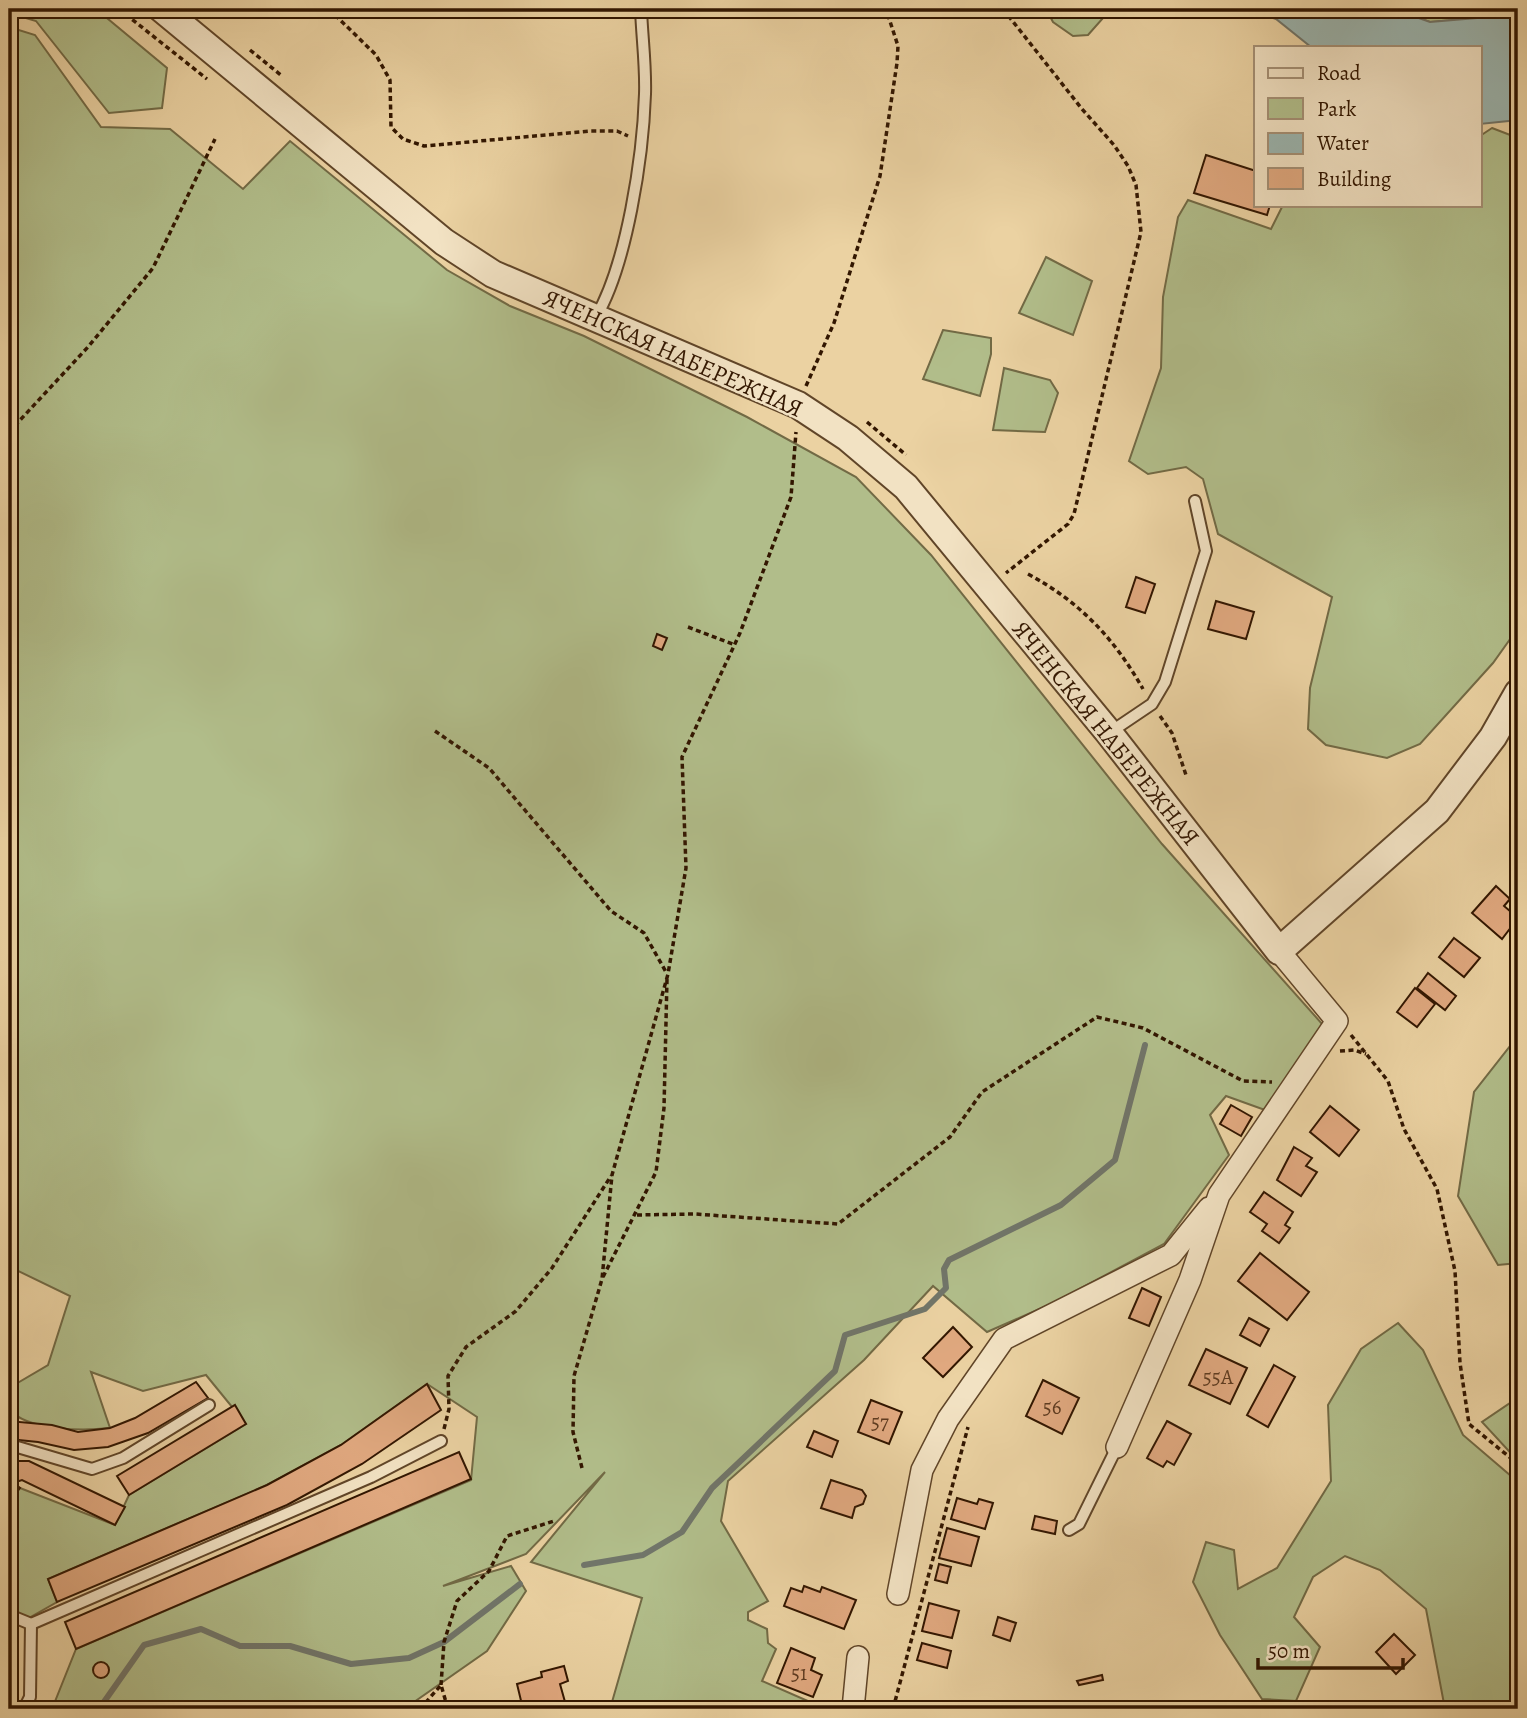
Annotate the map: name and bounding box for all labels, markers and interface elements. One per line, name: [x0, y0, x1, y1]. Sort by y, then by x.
legend: [1254, 46, 1482, 206]
text: Road: [1317, 59, 1361, 87]
text: Park: [1317, 95, 1357, 123]
text: Water: [1316, 129, 1369, 157]
text: Building: [1317, 165, 1392, 193]
street label: ЯЧЕНСКАЯ НАБЕРЕЖНАЯ: [538, 281, 808, 425]
street label: ЯЧЕНСКАЯ НАБЕРЕЖНАЯ: [1005, 614, 1207, 852]
house number: 55А: [1203, 1363, 1234, 1391]
house number: 56: [1043, 1393, 1062, 1421]
house number: 57: [871, 1408, 889, 1436]
scale bar: [1258, 1627, 1403, 1671]
text: 50 m: [1268, 1637, 1310, 1665]
house number: 51: [791, 1659, 807, 1687]

